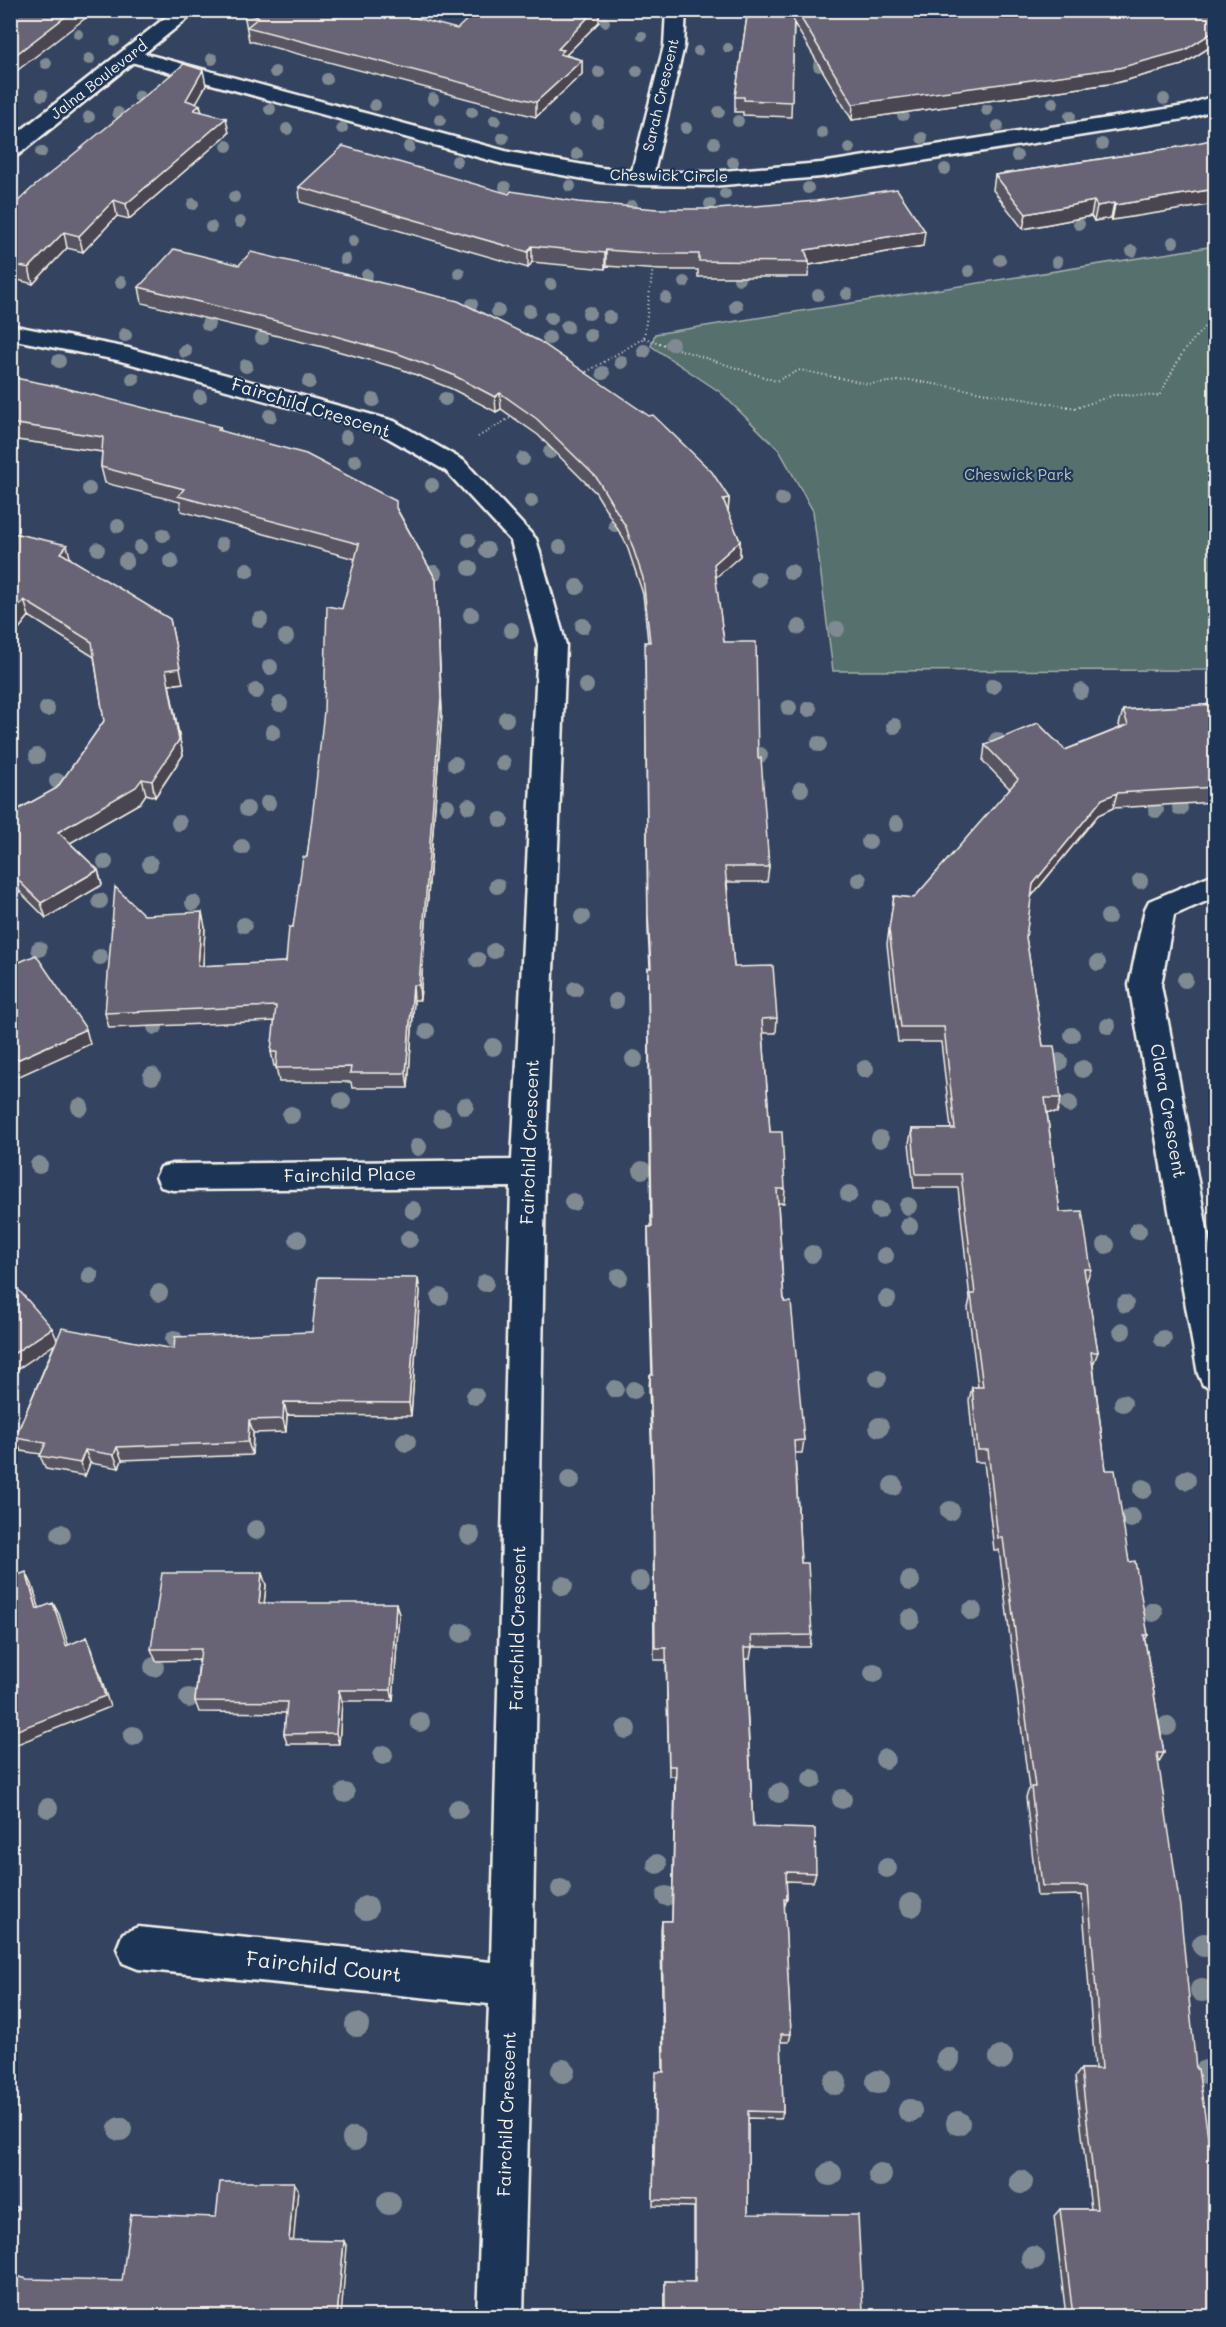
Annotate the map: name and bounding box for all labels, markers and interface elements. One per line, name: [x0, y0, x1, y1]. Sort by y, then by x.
street label: Jalna Boulevard: [46, 35, 151, 123]
street label: Sarah Crescent: [637, 36, 683, 153]
street label: Cheswick Circle: [610, 164, 728, 186]
street label: Fairchild Crescent: [229, 371, 394, 443]
park label: Cheswick Park: [964, 464, 1072, 484]
street label: Clara Crescent: [1145, 1042, 1193, 1180]
street label: Fairchild Crescent: [514, 1059, 544, 1225]
street label: Fairchild Place: [284, 1161, 416, 1187]
street label: Fairchild Crescent: [504, 1545, 530, 1711]
street label: Fairchild Court: [245, 1944, 403, 1987]
street label: Fairchild Crescent: [491, 2031, 521, 2197]

